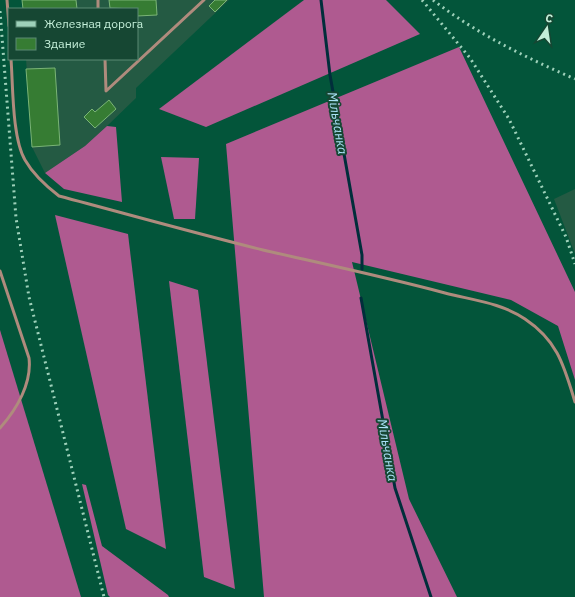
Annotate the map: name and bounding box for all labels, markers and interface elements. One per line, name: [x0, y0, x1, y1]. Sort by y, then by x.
legend: [8, 8, 138, 60]
north arrow: [527, 8, 567, 48]
text: С: [544, 11, 554, 26]
text: Железная дорога: [44, 16, 144, 31]
text: Здание: [44, 36, 86, 51]
water label: Мільчанка: [324, 91, 351, 156]
water label: Мільчанка: [374, 418, 401, 483]

